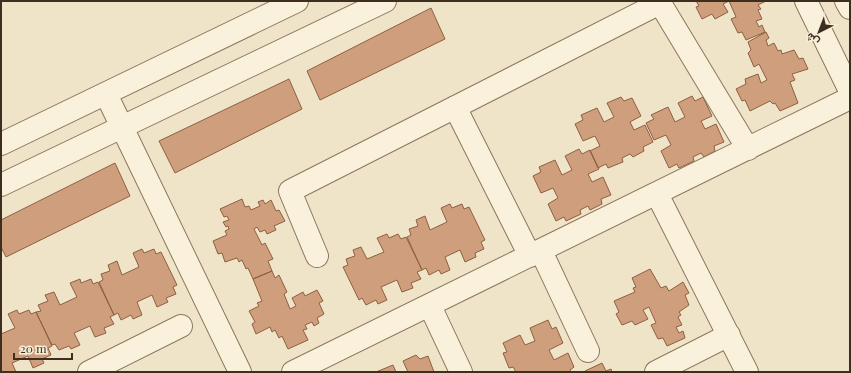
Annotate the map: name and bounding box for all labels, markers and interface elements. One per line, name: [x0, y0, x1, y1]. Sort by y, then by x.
north arrow: [799, 12, 839, 52]
text: ش: [802, 30, 822, 50]
scale bar: [14, 335, 72, 361]
text: 20 m: [20, 340, 47, 356]

